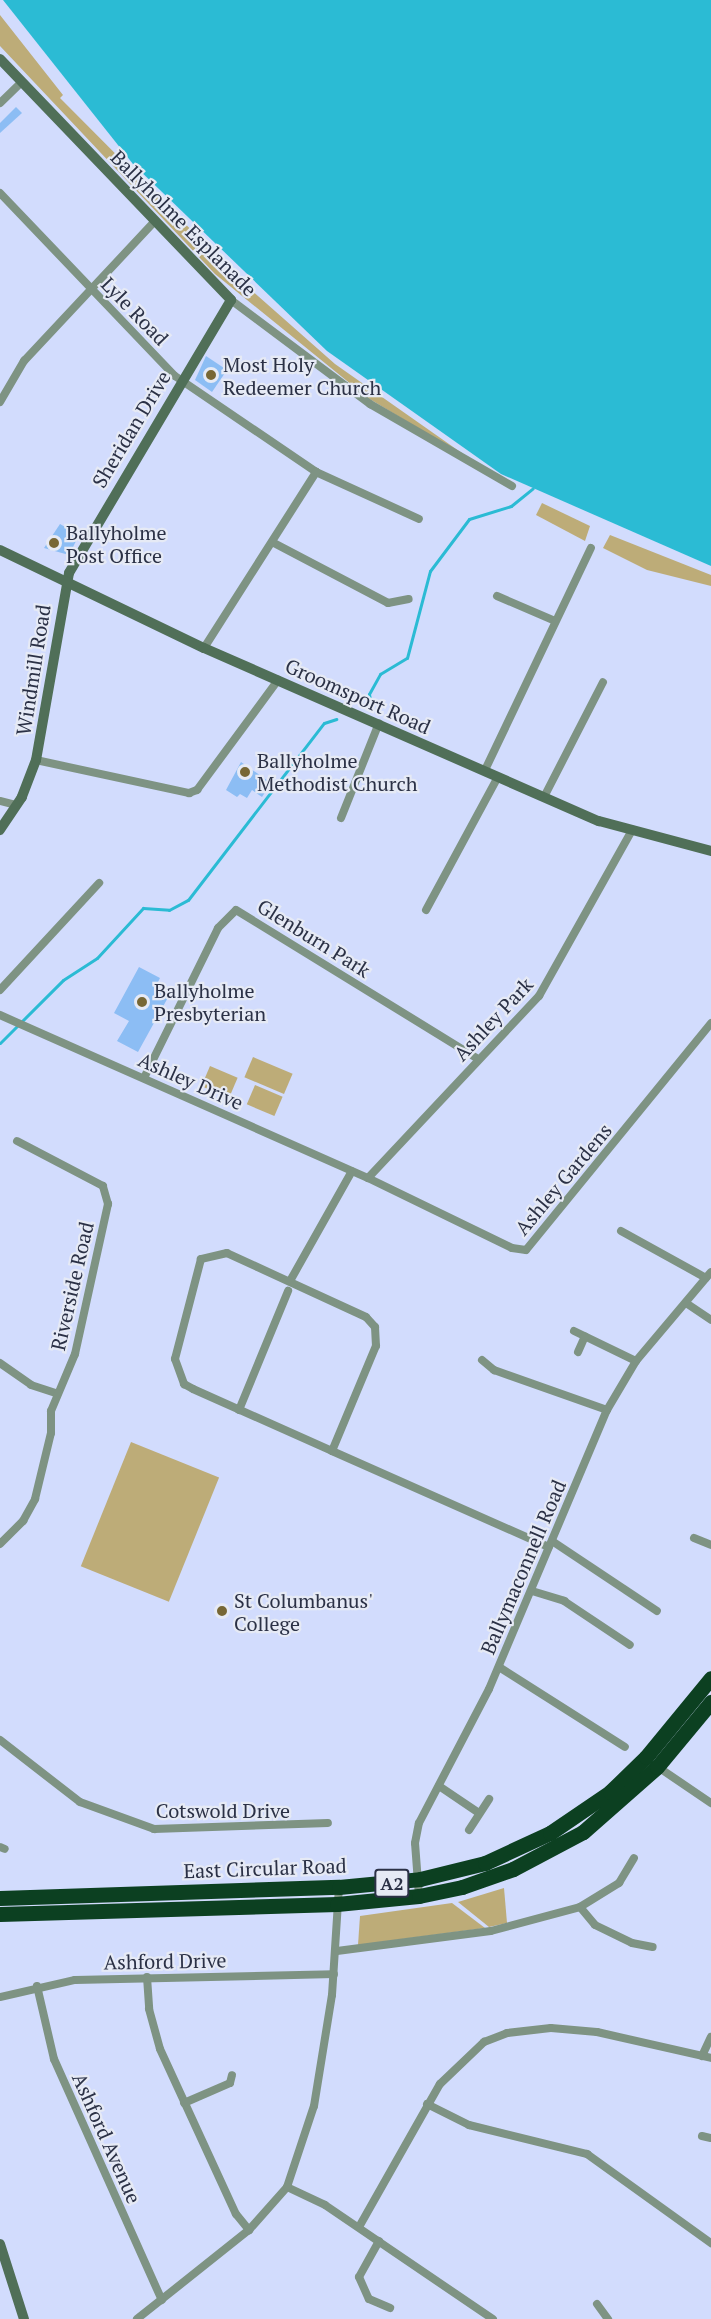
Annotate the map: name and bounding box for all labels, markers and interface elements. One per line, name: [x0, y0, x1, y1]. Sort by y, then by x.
street label: Ballyholme Esplanade: [106, 145, 262, 301]
street label: Lyle Road: [97, 272, 173, 350]
place label: Most Holy Redeemer Church: [223, 352, 381, 399]
street label: Sheridan Drive: [87, 366, 175, 492]
marker: Most Holy Redeemer Church: [204, 368, 218, 382]
place label: Ballyholme Post Office: [66, 520, 167, 567]
marker: Ballyholme Post Office: [47, 536, 61, 550]
street label: Windmill Road: [11, 603, 55, 737]
street label: Groomsport Road: [282, 653, 434, 739]
place label: Ballyholme Methodist Church: [257, 748, 418, 795]
marker: Ballyholme Methodist Church: [238, 765, 252, 779]
street label: Glenburn Park: [253, 894, 375, 982]
street label: Ashley Park: [449, 973, 537, 1065]
place label: Ballyholme Presbyterian: [154, 978, 266, 1025]
marker: Ballyholme Presbyterian: [135, 995, 149, 1009]
street label: Ashley Drive: [135, 1047, 247, 1115]
street label: Ashley Gardens: [509, 1118, 617, 1240]
street label: Riverside Road: [46, 1219, 98, 1353]
street label: Ballymaconnell Road: [475, 1476, 571, 1658]
place label: St Columbanus' College: [234, 1588, 373, 1635]
marker: St Columbanus' College: [215, 1604, 229, 1618]
street label: Cotswold Drive: [156, 1798, 290, 1822]
street label: East Circular Road: [183, 1853, 347, 1883]
road number: A2: [374, 1868, 410, 1898]
street label: Ashford Drive: [103, 1948, 227, 1974]
street label: Ashford Avenue: [67, 2069, 147, 2207]

